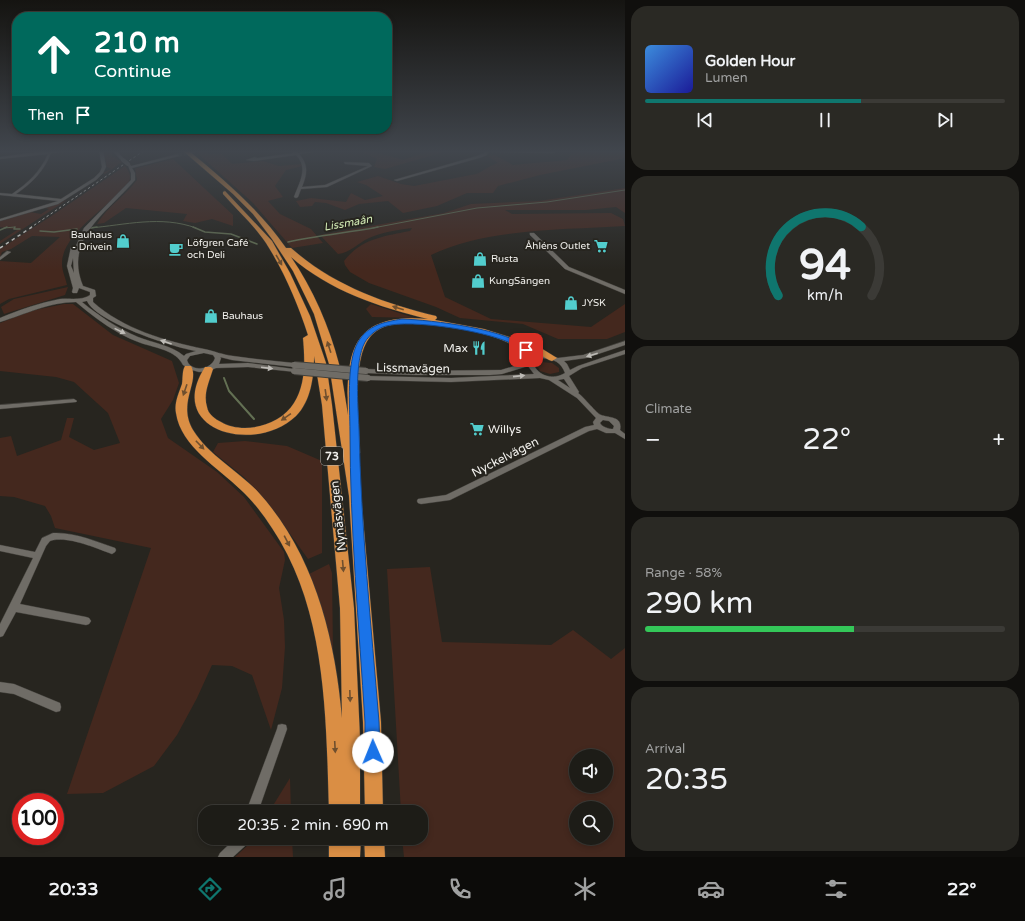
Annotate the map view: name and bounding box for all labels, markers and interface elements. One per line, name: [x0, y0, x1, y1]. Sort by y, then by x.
text: 210 m: [94, 26, 180, 60]
icon: ahead: [28, 28, 80, 80]
text: Golden Hour: [705, 52, 795, 70]
text: Continue: [94, 60, 171, 82]
text: Lumen: [705, 70, 748, 86]
icon: arrive: [72, 104, 94, 126]
text: Then: [28, 106, 64, 124]
icon: previous: [694, 109, 716, 131]
icon: pause: [814, 109, 836, 131]
icon: next: [934, 109, 956, 131]
water label: Lissmaån: [323, 212, 373, 234]
place label: Bauhaus - Drivein: [71, 229, 112, 253]
shop icon: Bauhaus - Drivein: [115, 233, 131, 249]
place label: Löfgren Café och Deli: [187, 237, 249, 261]
supermarket icon: Åhléns Outlet: [593, 238, 609, 254]
place label: Åhléns Outlet: [525, 240, 590, 252]
cafe icon: Löfgren Café och Deli: [168, 241, 184, 257]
text: 94: [799, 241, 851, 291]
shop icon: Rusta: [472, 251, 488, 267]
place label: Rusta: [491, 253, 518, 265]
one-way arrow: [275, 254, 282, 266]
shop icon: KungSängen: [470, 273, 486, 289]
place label: KungSängen: [489, 275, 550, 287]
text: km/h: [807, 287, 843, 304]
shop icon: JYSK: [563, 295, 579, 311]
place label: JYSK: [582, 297, 606, 309]
one-way arrow: [391, 305, 403, 311]
shop icon: Bauhaus: [203, 308, 219, 324]
place label: Bauhaus: [222, 310, 263, 322]
one-way arrow: [114, 328, 126, 334]
pin: [509, 333, 543, 367]
one-way arrow: [160, 339, 172, 345]
icon: arrive: [515, 339, 537, 361]
restaurant icon: Max: [471, 340, 487, 356]
one-way arrow: [325, 341, 331, 353]
place label: Max: [443, 341, 468, 355]
one-way arrow: [586, 352, 598, 358]
street label: Lissmavägen: [376, 360, 450, 376]
one-way arrow: [261, 365, 273, 371]
one-way arrow: [513, 373, 525, 379]
one-way arrow: [182, 384, 188, 396]
one-way arrow: [323, 389, 329, 401]
text: Climate: [645, 401, 692, 417]
one-way arrow: [281, 413, 291, 421]
supermarket icon: Willys: [469, 421, 485, 437]
text: 22°: [802, 421, 851, 458]
place label: Willys: [488, 422, 521, 436]
text: −: [645, 427, 661, 453]
text: +: [993, 427, 1005, 453]
street label: Nyckelvägen: [469, 434, 541, 480]
one-way arrow: [195, 440, 205, 450]
road number: 73: [321, 447, 343, 465]
street label: Nynäsvägen: [327, 480, 349, 552]
one-way arrow: [283, 535, 290, 547]
one-way arrow: [339, 560, 346, 572]
text: Range · 58%: [645, 565, 722, 581]
text: 290 km: [645, 585, 753, 622]
one-way arrow: [347, 690, 353, 703]
position arrow: [352, 731, 394, 773]
one-way arrow: [332, 741, 339, 753]
text: Arrival: [645, 741, 685, 757]
map controls: [569, 749, 613, 845]
button: sound: [569, 749, 613, 793]
text: 20:35: [645, 761, 728, 798]
speed limit sign: 100: [12, 793, 64, 845]
button: search: [569, 801, 613, 845]
text: 20:35 · 2 min · 690 m: [238, 816, 388, 834]
icon: directions: [196, 875, 224, 903]
icon: music: [321, 875, 349, 903]
icon: phone: [446, 875, 474, 903]
icon: climate: [571, 875, 599, 903]
icon: car: [697, 875, 725, 903]
icon: filters: [822, 875, 850, 903]
text: 20:33: [49, 878, 99, 900]
text: 22°: [947, 878, 976, 900]

